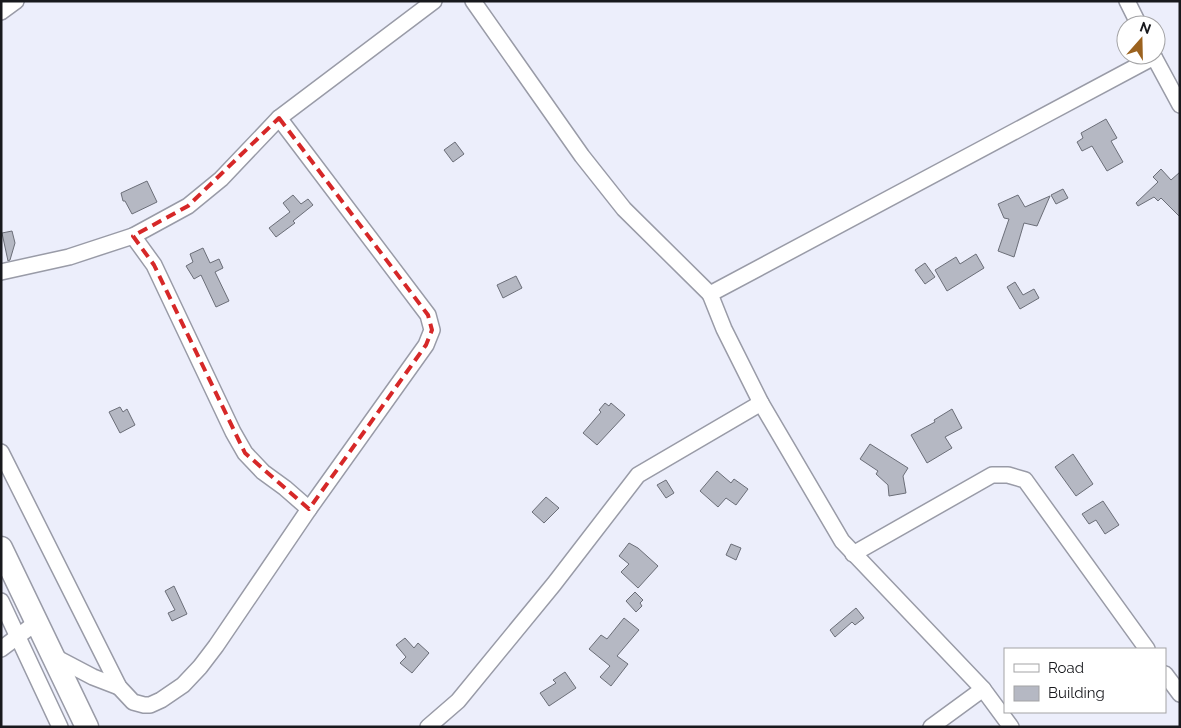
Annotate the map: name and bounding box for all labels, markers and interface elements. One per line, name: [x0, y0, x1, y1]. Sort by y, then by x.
north arrow: [1116, 15, 1166, 65]
text: N: [1138, 18, 1153, 37]
legend: [1004, 648, 1166, 713]
text: Road: [1048, 659, 1084, 677]
text: Building: [1048, 684, 1105, 702]

